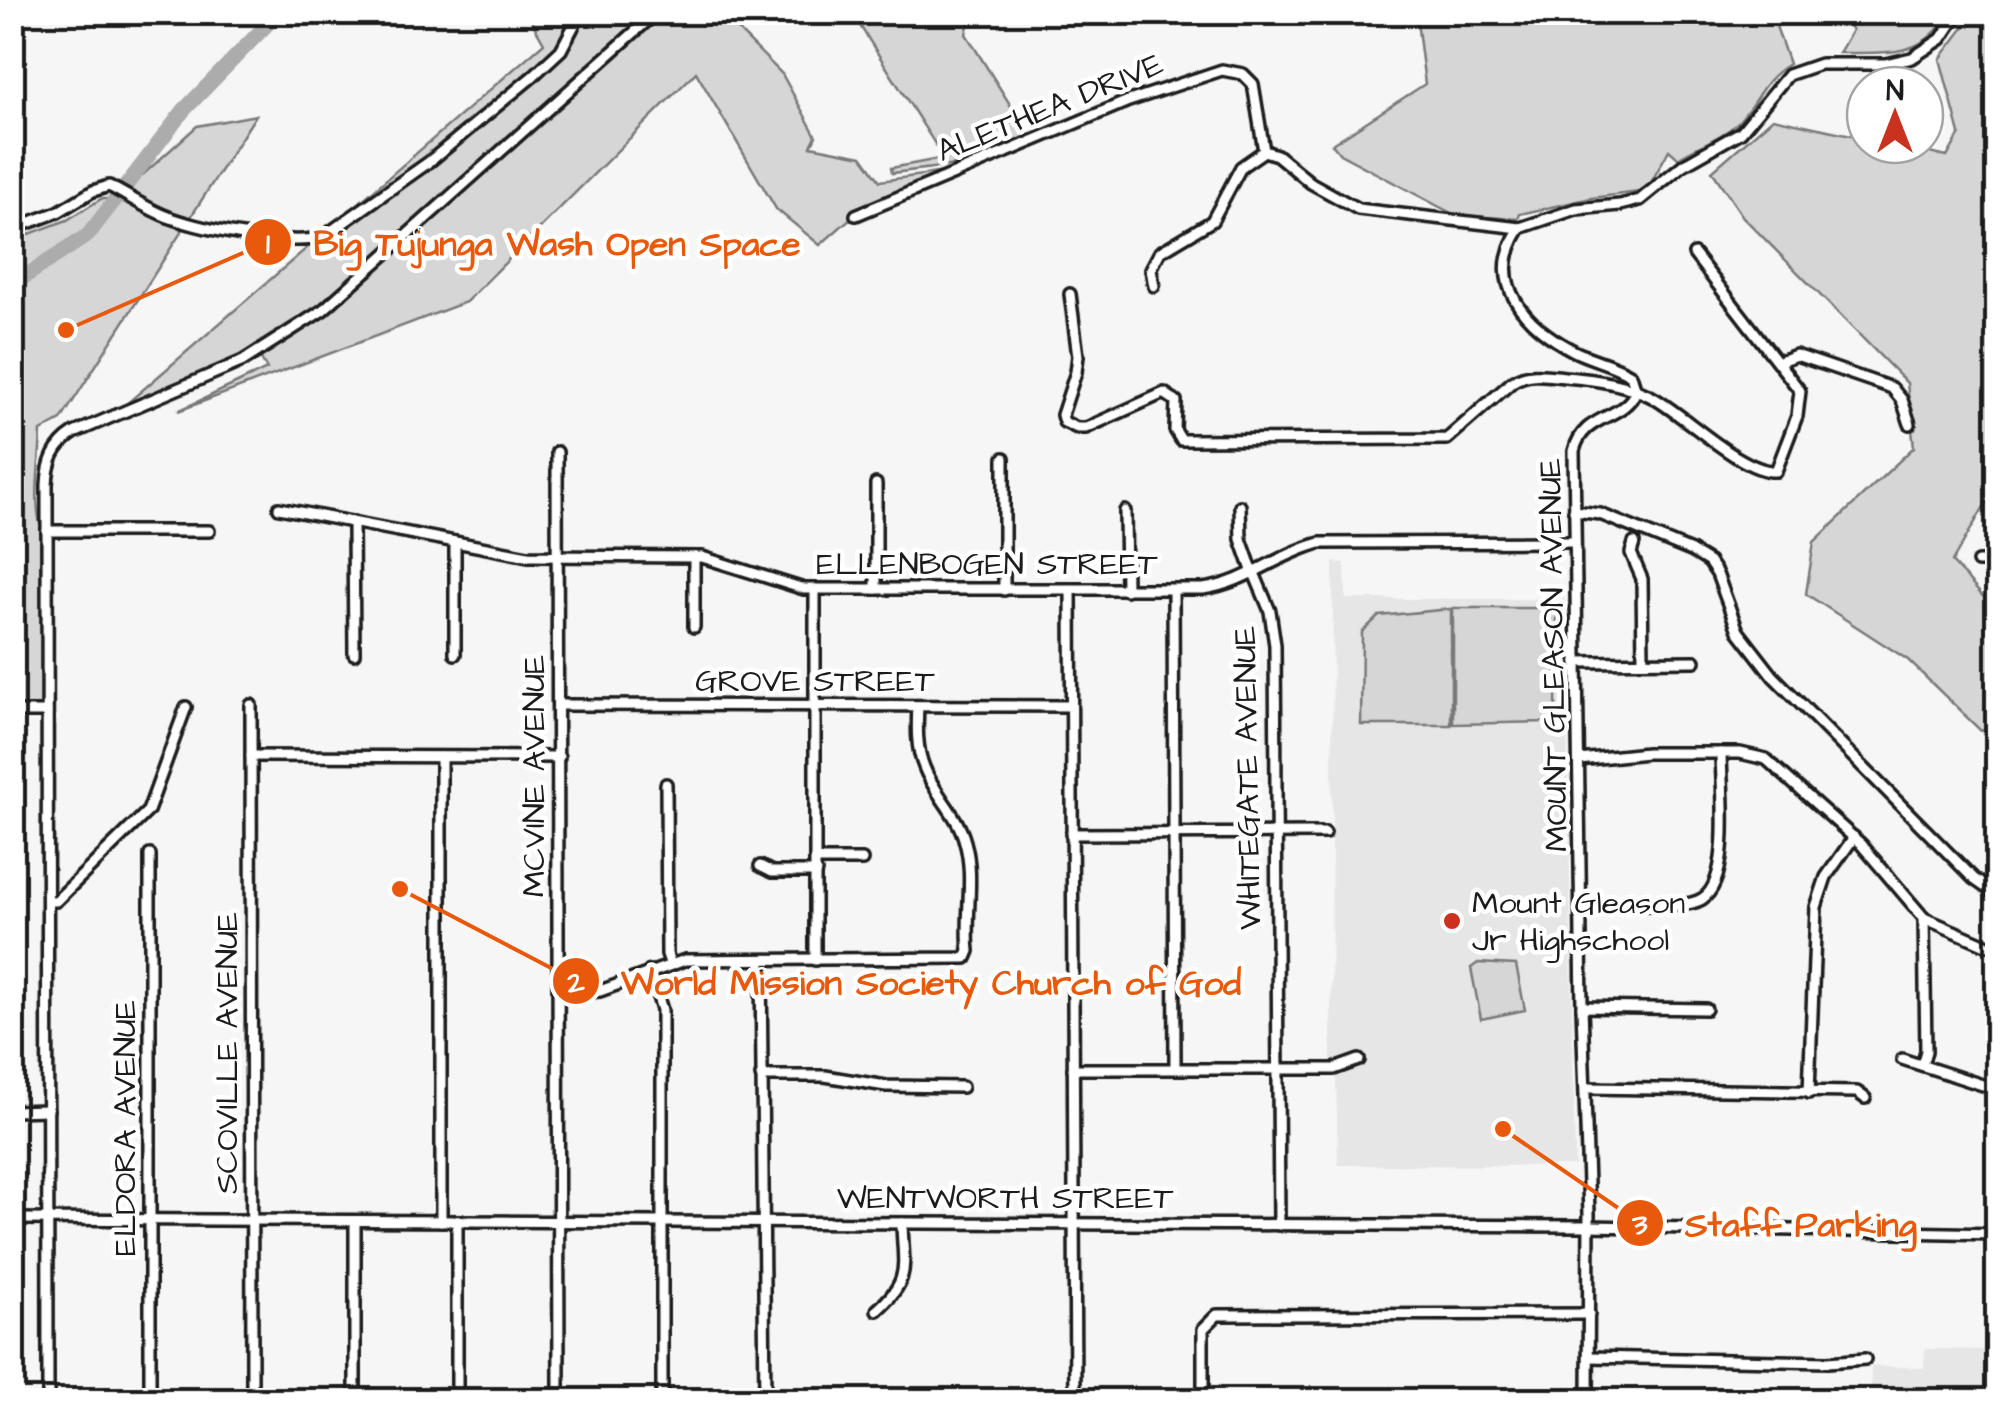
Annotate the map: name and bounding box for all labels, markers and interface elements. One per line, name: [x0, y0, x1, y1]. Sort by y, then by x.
street label: ALETHEA DRIVE: [930, 42, 1170, 174]
north arrow: [1845, 65, 1945, 165]
text: N: [1886, 72, 1904, 111]
callout: Big Tujunga Wash Open Space: [243, 210, 820, 275]
text: Big Tujunga Wash Open Space: [313, 220, 801, 271]
text: 1: [266, 223, 270, 265]
street label: MOUNT GLEASON AVENUE: [1528, 458, 1580, 852]
street label: ELLENBOGEN STREET: [816, 542, 1158, 587]
street label: WHITEGATE AVENUE: [1223, 626, 1273, 930]
street label: MCVINE AVENUE: [512, 655, 557, 897]
street label: GROVE STREET: [695, 659, 935, 704]
place label: Mount Gleason Jr Highschool: [1472, 881, 1685, 963]
marker: Mount Gleason Jr Highschool: [1441, 910, 1463, 932]
street label: SCOVILLE AVENUE: [205, 912, 250, 1194]
callout: World Mission Society Church of God: [551, 949, 1261, 1014]
text: World Mission Society Church of God: [620, 959, 1241, 1010]
text: 2: [566, 962, 585, 1004]
street label: ELDORA AVENUE: [103, 1000, 148, 1256]
street label: WENTWORTH STREET: [837, 1176, 1173, 1221]
callout: Staff Parking: [1615, 1191, 1937, 1256]
text: Staff Parking: [1684, 1201, 1917, 1252]
text: 3: [1631, 1204, 1648, 1246]

